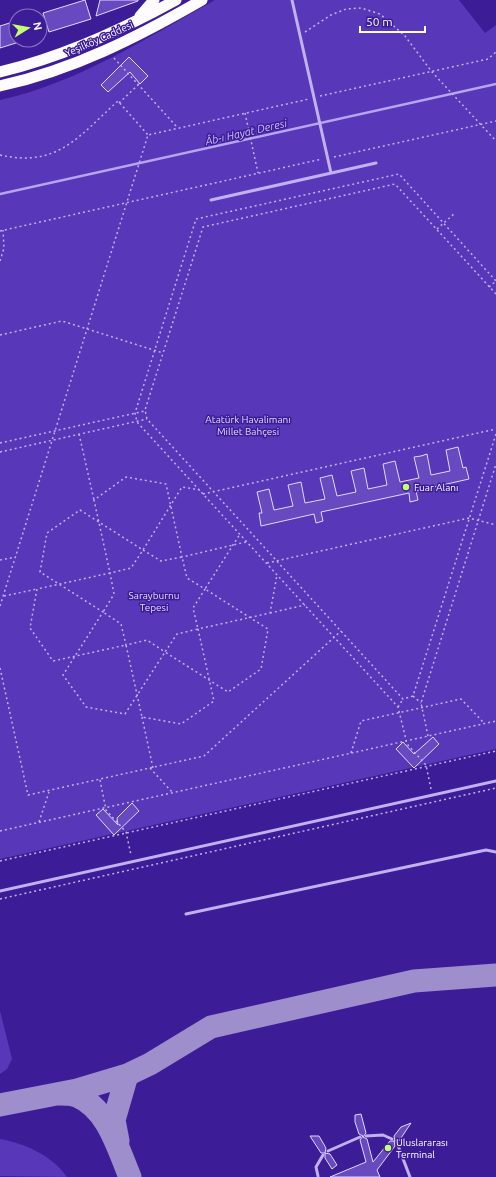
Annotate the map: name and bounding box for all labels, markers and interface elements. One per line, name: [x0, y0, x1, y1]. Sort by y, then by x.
north arrow: [8, 8, 48, 48]
scale bar: [360, 8, 425, 34]
text: 50 m: [366, 15, 393, 28]
street label: Yeşilköy Caddesi: [63, 19, 135, 59]
text: N: [31, 21, 44, 31]
water label: Âb-ı Hayat Deresi: [203, 116, 289, 147]
park label: Atatürk Havalimanı Millet Bahçesi: [205, 414, 291, 437]
marker: Fuar Alanı: [401, 482, 411, 492]
place label: Fuar Alanı: [414, 482, 458, 493]
park label: Sarayburnu Tepesi: [129, 590, 179, 613]
place label: Uluslararası Terminal: [396, 1137, 448, 1160]
marker: Uluslararası Terminal: [383, 1143, 393, 1153]

